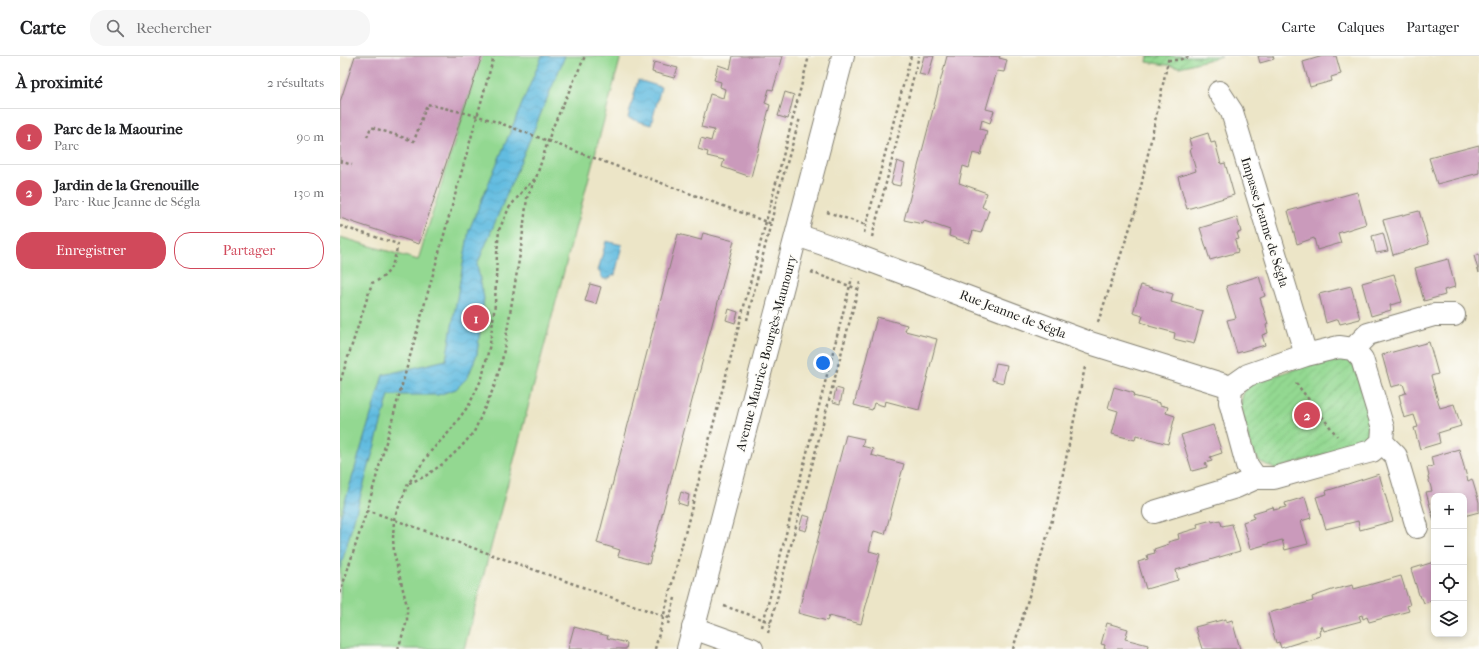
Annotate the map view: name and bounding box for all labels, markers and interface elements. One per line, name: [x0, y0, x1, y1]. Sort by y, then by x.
search box: [90, 10, 370, 46]
text: Carte: [20, 17, 66, 39]
icon: search: [104, 17, 126, 39]
text: Rechercher: [136, 19, 211, 37]
text: Carte: [1282, 19, 1315, 36]
text: Calques: [1337, 19, 1384, 36]
text: Partager: [1406, 19, 1459, 36]
text: À proximité: [16, 72, 103, 92]
text: 2 résultats: [267, 75, 324, 90]
text: Parc de la Maourine: [54, 120, 183, 138]
text: 1: [27, 129, 31, 144]
text: 90 m: [296, 129, 324, 144]
text: Parc: [54, 138, 79, 153]
street label: Impasse Jeanne de Ségla: [1238, 155, 1292, 290]
text: Jardin de la Grenouille: [54, 176, 199, 194]
text: 2: [26, 185, 32, 200]
text: 130 m: [293, 185, 324, 200]
text: Parc · Rue Jeanne de Ségla: [54, 194, 200, 209]
button: Enregistrer: [16, 232, 166, 269]
button: Partager: [174, 232, 324, 269]
street label: Avenue Maurice Bourgès-Maunoury: [732, 252, 800, 454]
street label: Rue Jeanne de Ségla: [958, 287, 1069, 342]
pin: 1: [463, 303, 489, 333]
your location: [813, 353, 833, 373]
pin: 2: [1294, 400, 1320, 430]
map controls: [1431, 493, 1467, 637]
button: +: [1431, 493, 1467, 529]
button: −: [1431, 529, 1467, 565]
button: locate: [1431, 565, 1467, 601]
button: layers: [1431, 601, 1467, 637]

